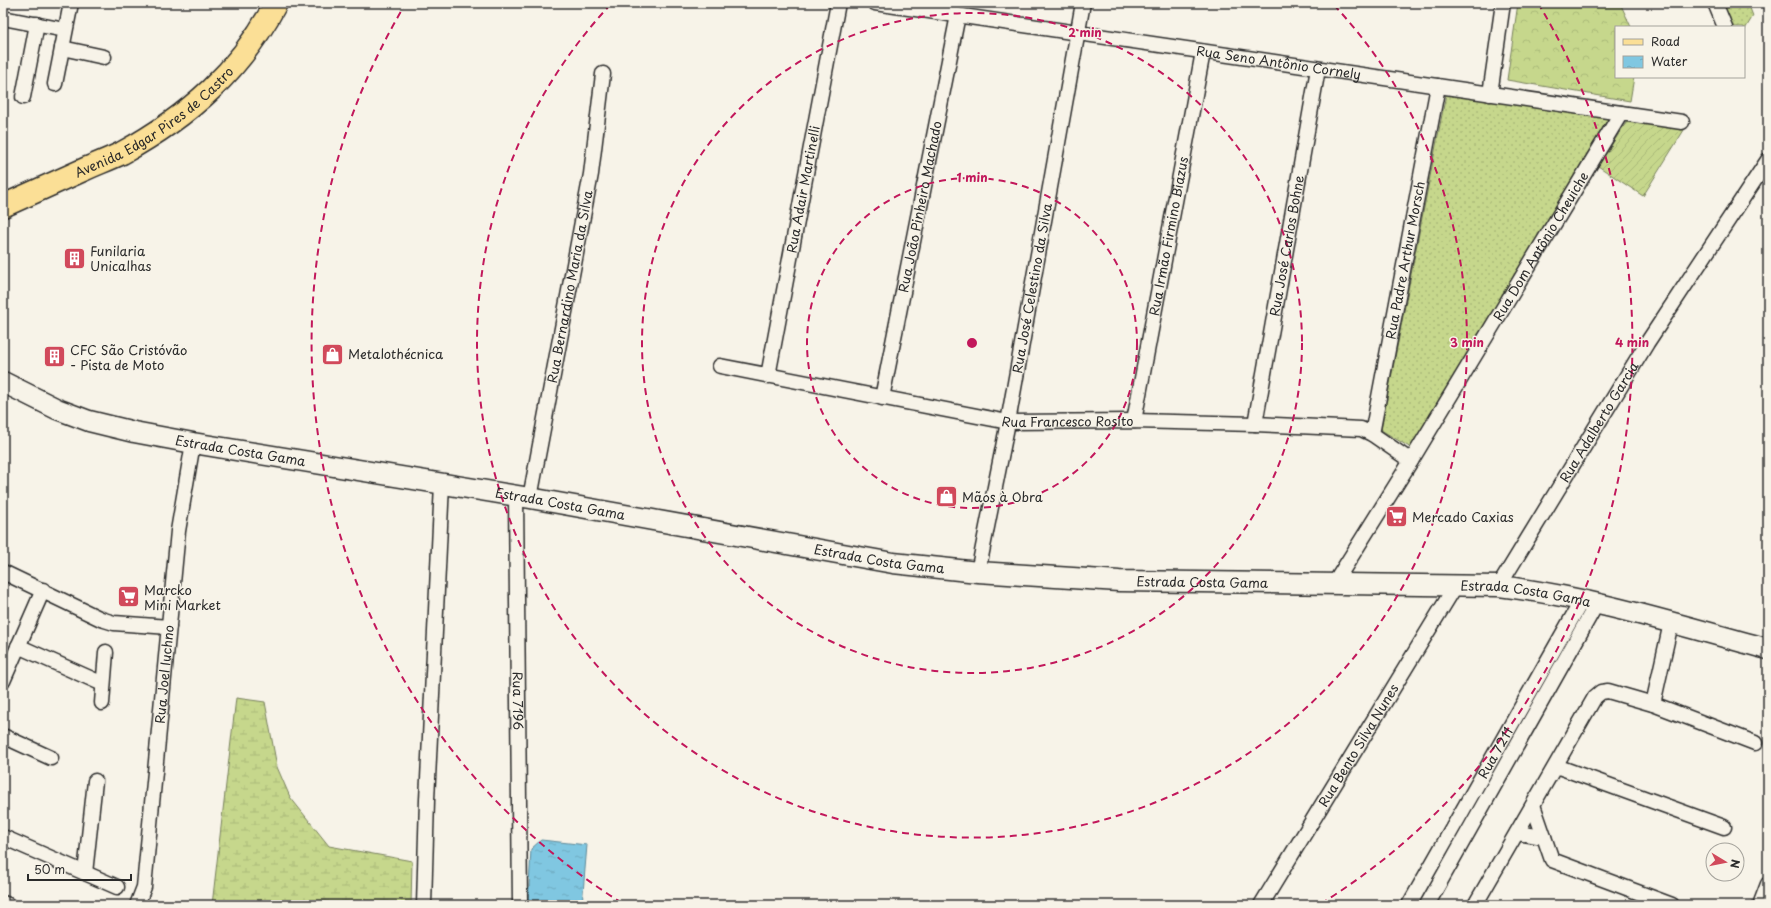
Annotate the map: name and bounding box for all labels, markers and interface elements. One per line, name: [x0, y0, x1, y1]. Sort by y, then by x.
text: 2 min: [1068, 23, 1102, 41]
legend: [1615, 26, 1745, 78]
text: Road: [1651, 32, 1680, 50]
street label: Rua Seno Antônio Cornely: [1195, 41, 1362, 84]
text: Water: [1651, 52, 1688, 70]
street label: Avenida Edgar Pires de Castro: [71, 62, 237, 182]
street label: Rua João Pinheiro Machado: [893, 119, 946, 294]
street label: Rua Adair Martinelli: [781, 124, 824, 254]
street label: Rua Irmão Firmino Biazus: [1144, 155, 1192, 317]
text: 1 min: [956, 168, 988, 186]
street label: Rua Dom Antônio Cheuiche: [1488, 168, 1593, 324]
street label: Rua José Carlos Bohne: [1264, 174, 1308, 318]
street label: Rua Padre Arthur Morsch: [1380, 179, 1429, 341]
street label: Rua Bernardino Maria da Silva: [542, 189, 597, 385]
street label: Rua José Celestino da Silva: [1007, 201, 1056, 375]
place label: Funilaria Unicalhas: [90, 241, 151, 275]
building icon: Funilaria Unicalhas: [61, 245, 87, 271]
text: 3 min: [1450, 333, 1484, 351]
text: 4 min: [1615, 333, 1649, 351]
centre of rings: [965, 336, 979, 350]
place label: CFC São Cristóvão - Pista de Moto: [70, 340, 187, 374]
shop icon: Metalothécnica: [319, 341, 345, 367]
building icon: CFC São Cristóvão - Pista de Moto: [42, 344, 68, 370]
place label: Metalothécnica: [348, 344, 444, 363]
street label: Rua Adalberto Garcia: [1554, 358, 1642, 486]
street label: Rua Francesco Rosito: [1000, 411, 1133, 431]
street label: Estrada Costa Gama: [174, 430, 308, 470]
street label: Estrada Costa Gama: [494, 482, 628, 524]
shop icon: Mãos à Obra: [933, 484, 959, 510]
place label: Mãos à Obra: [962, 487, 1043, 506]
supermarket icon: Mercado Caxias: [1383, 504, 1409, 530]
place label: Mercado Caxias: [1412, 507, 1514, 526]
street label: Estrada Costa Gama: [813, 539, 946, 577]
street label: Estrada Costa Gama: [1136, 571, 1269, 592]
street label: Estrada Costa Gama: [1460, 575, 1593, 611]
place label: Marcko Mini Market: [144, 580, 221, 614]
supermarket icon: Marcko Mini Market: [116, 584, 142, 610]
street label: Rua Joel Iuchno: [150, 624, 178, 724]
street label: Rua 7196: [509, 672, 528, 730]
street label: Rua Bento Silva Nunes: [1313, 680, 1403, 810]
street label: Rua 7211: [1473, 723, 1517, 782]
north arrow: [1705, 842, 1745, 882]
scale bar: [28, 856, 131, 882]
text: N: [1726, 858, 1744, 870]
text: 50 m: [34, 860, 65, 878]

